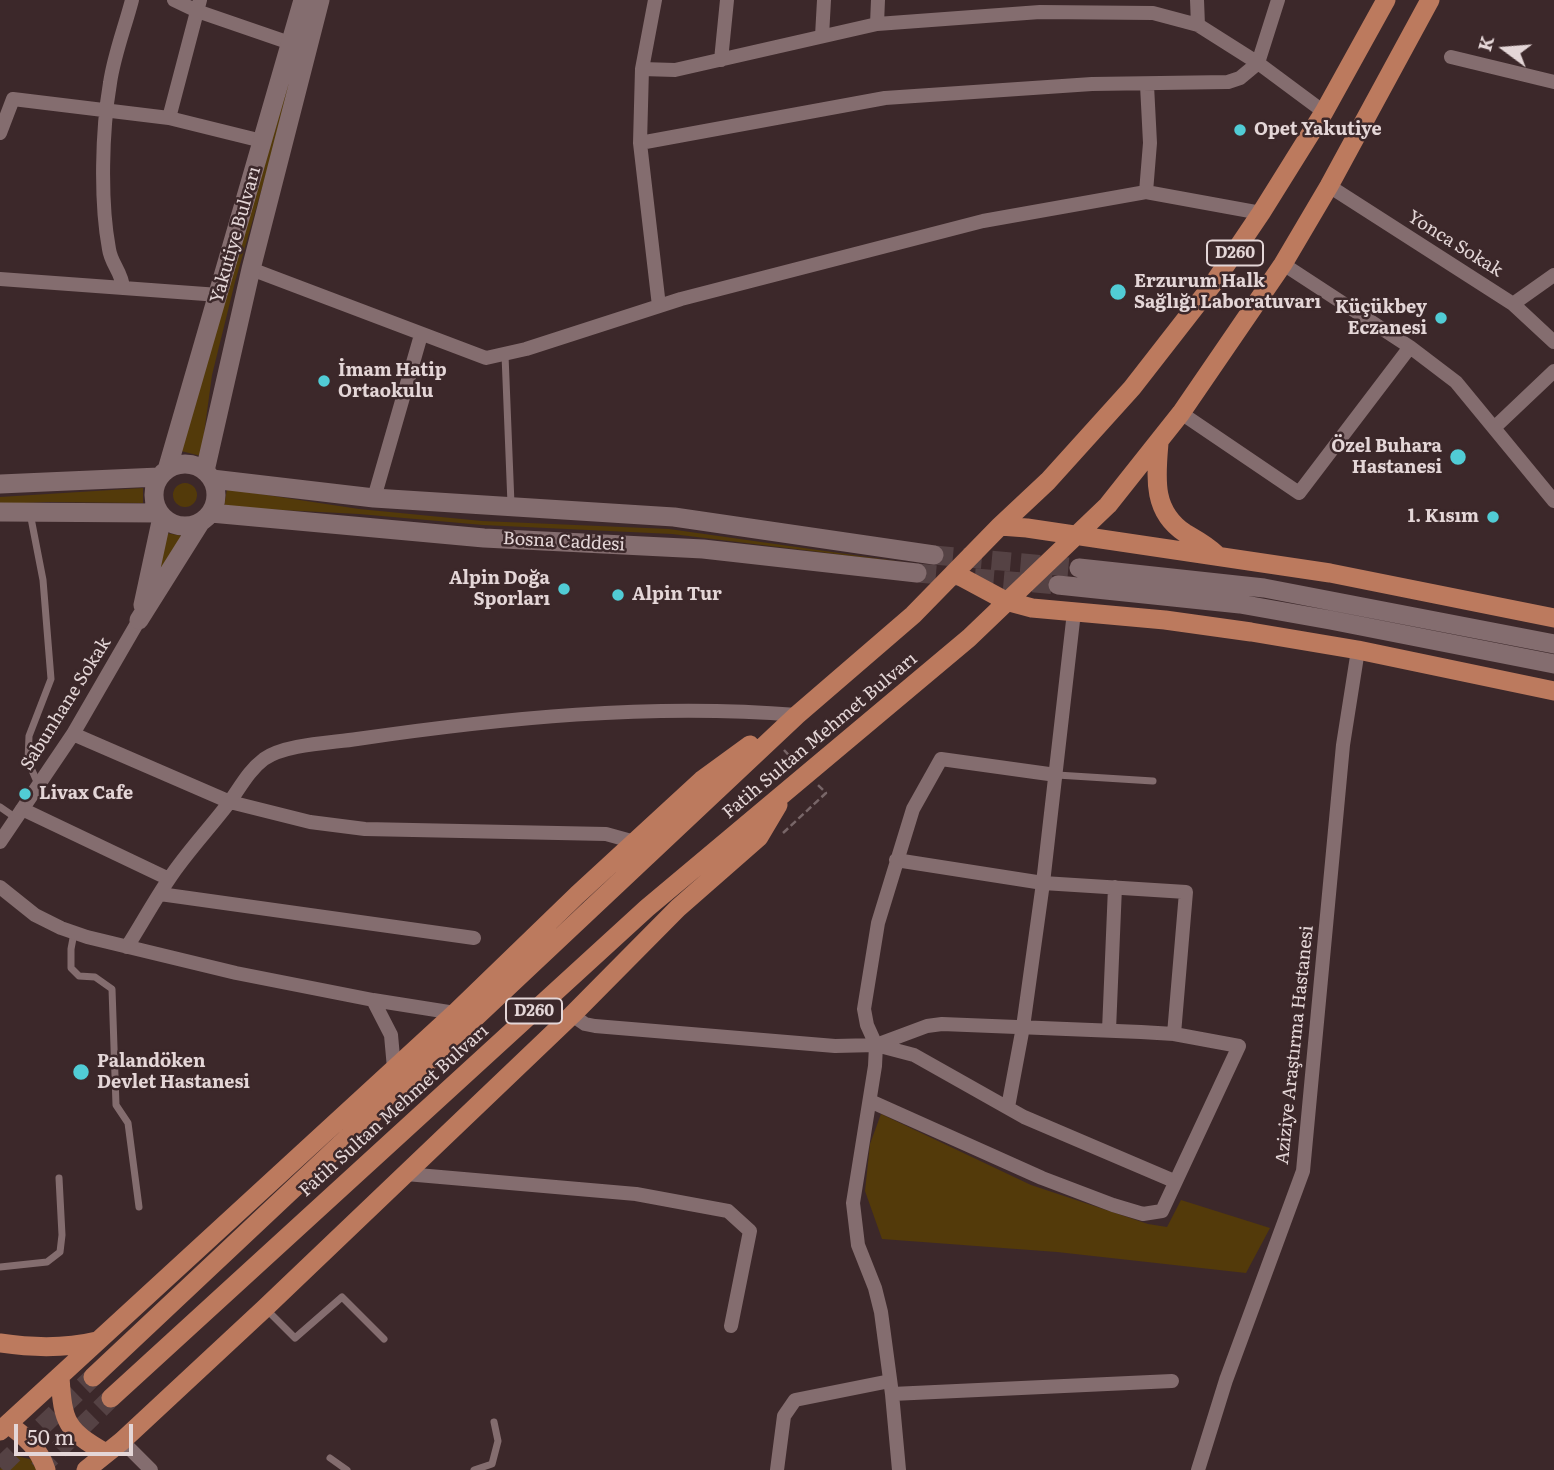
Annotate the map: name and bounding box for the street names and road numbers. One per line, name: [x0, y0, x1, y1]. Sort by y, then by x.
street label: Yakutiye Bulvarı: [206, 164, 266, 306]
street label: Yonca Sokak: [1403, 206, 1507, 282]
road number: D260: [1207, 241, 1263, 266]
street label: Bosna Caddesi: [502, 528, 626, 556]
street label: Sabunhane Sokak: [16, 634, 116, 774]
street label: Fatih Sultan Mehmet Bulvarı: [718, 648, 922, 824]
street label: Aziziye Araştırma Hastanesi: [1272, 924, 1318, 1166]
road number: D260: [506, 998, 562, 1023]
street label: Fatih Sultan Mehmet Bulvarı: [295, 1020, 493, 1202]

